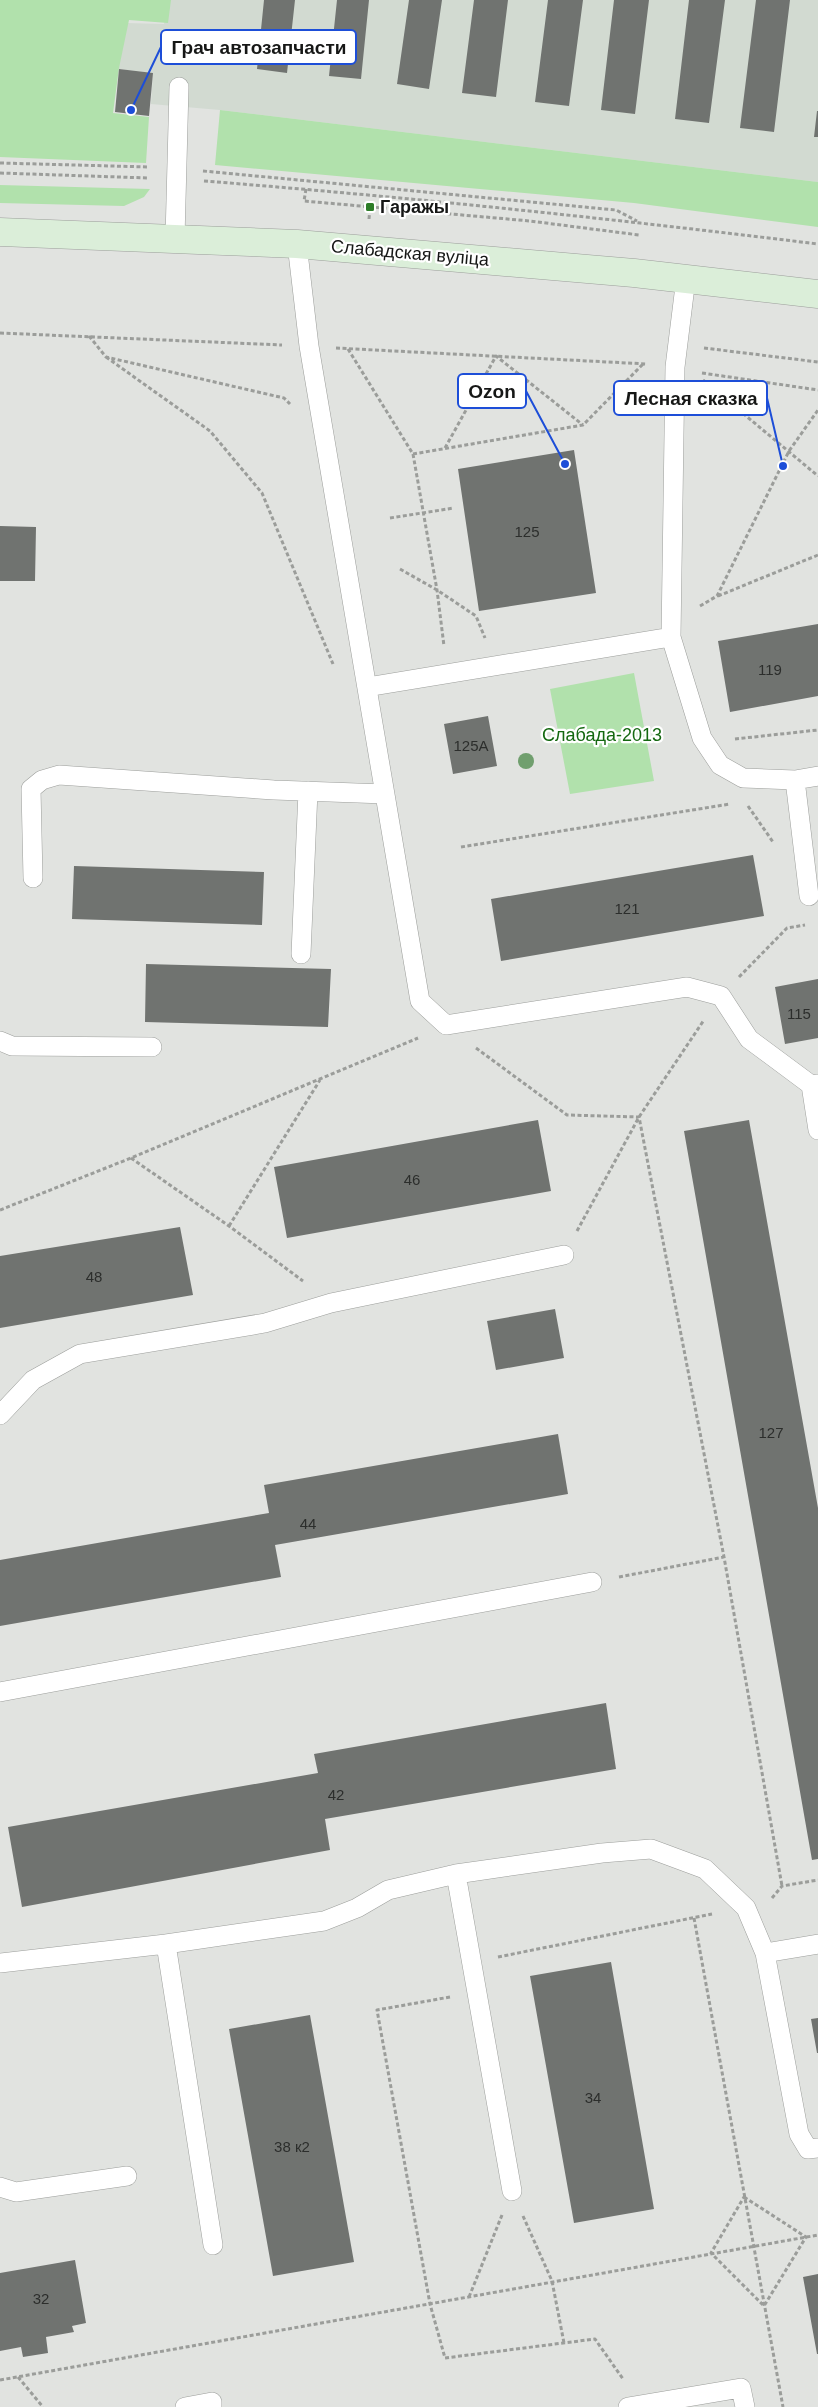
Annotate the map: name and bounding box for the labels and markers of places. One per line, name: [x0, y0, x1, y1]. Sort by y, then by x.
callout: Грач автозапчасти: [161, 30, 356, 64]
place label: Гаражы: [380, 197, 449, 217]
marker: Гаражы: [364, 201, 376, 213]
callout: Ozon: [458, 374, 526, 408]
callout: Лесная сказка: [614, 381, 767, 415]

